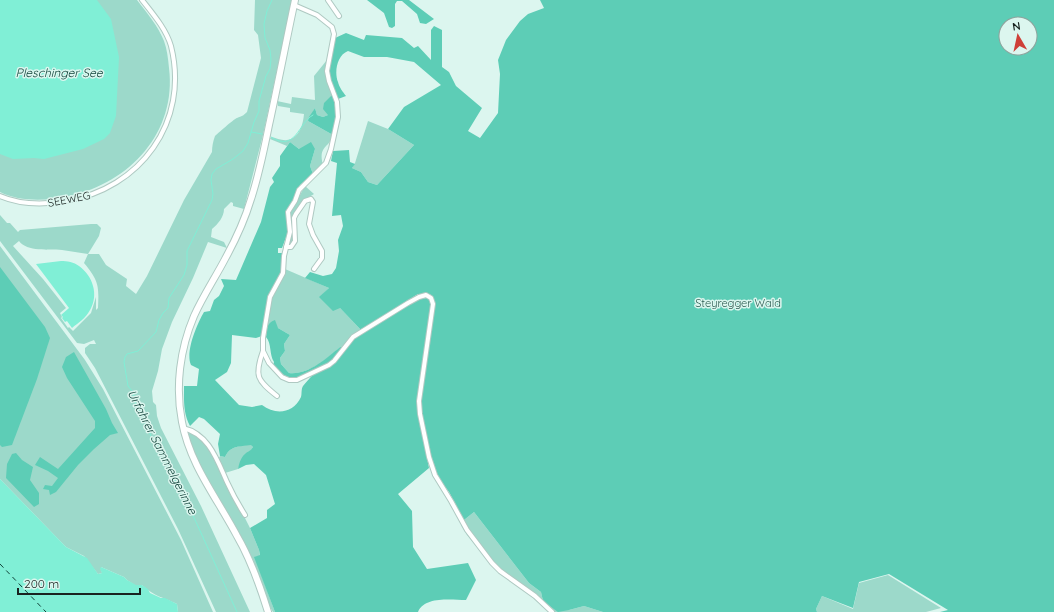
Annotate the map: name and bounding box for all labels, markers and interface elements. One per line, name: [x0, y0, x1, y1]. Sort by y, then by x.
north arrow: [998, 16, 1038, 56]
text: N: [1011, 19, 1022, 34]
water label: Pleschinger See: [16, 65, 104, 80]
street label: SEEWEG: [46, 188, 92, 210]
park label: Steyregger Wald: [695, 296, 781, 310]
water label: Urfahrer Sammelgerinne: [124, 387, 201, 518]
scale bar: [18, 570, 140, 596]
text: 200 m: [24, 576, 59, 591]

